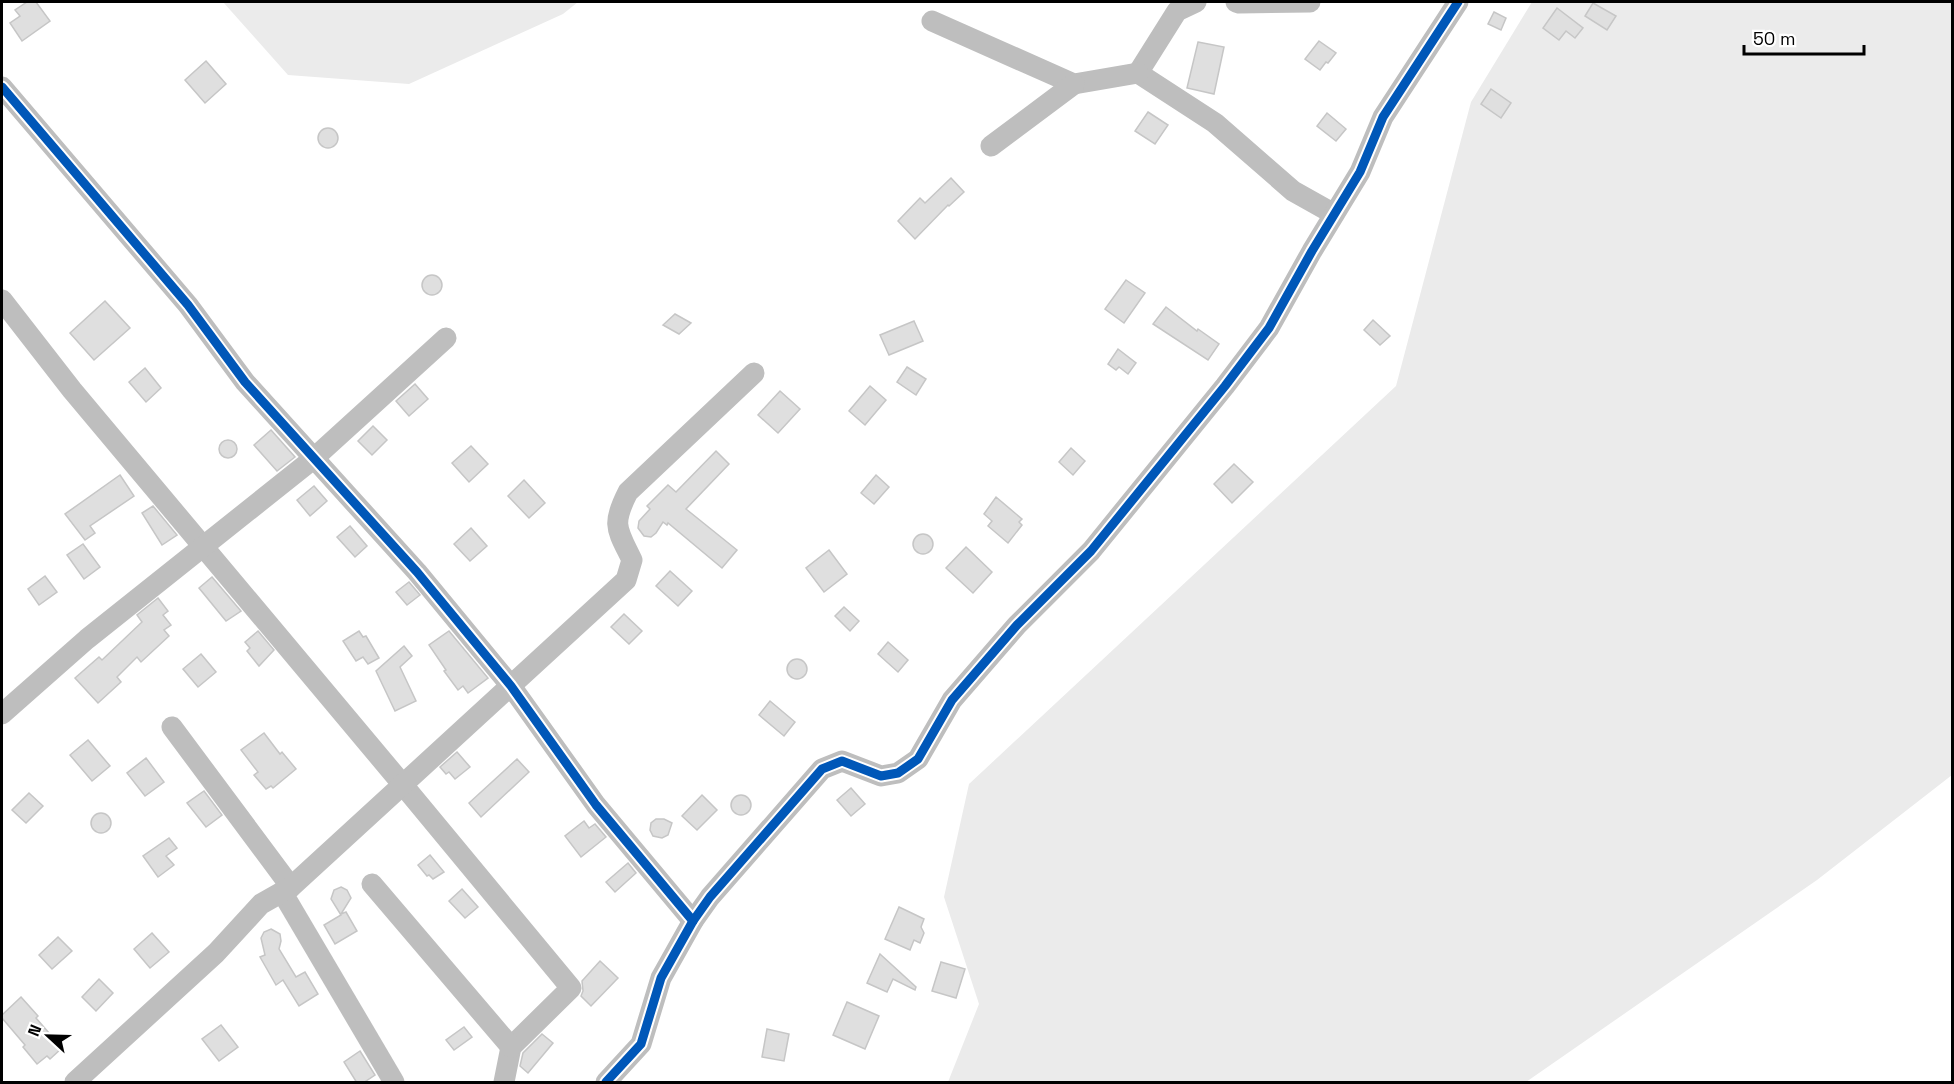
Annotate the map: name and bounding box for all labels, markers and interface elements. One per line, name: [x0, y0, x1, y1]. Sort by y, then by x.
scale bar: [1744, 18, 1864, 56]
text: 50 m: [1753, 27, 1795, 50]
north arrow: [18, 1006, 78, 1066]
text: N: [23, 1022, 46, 1039]

